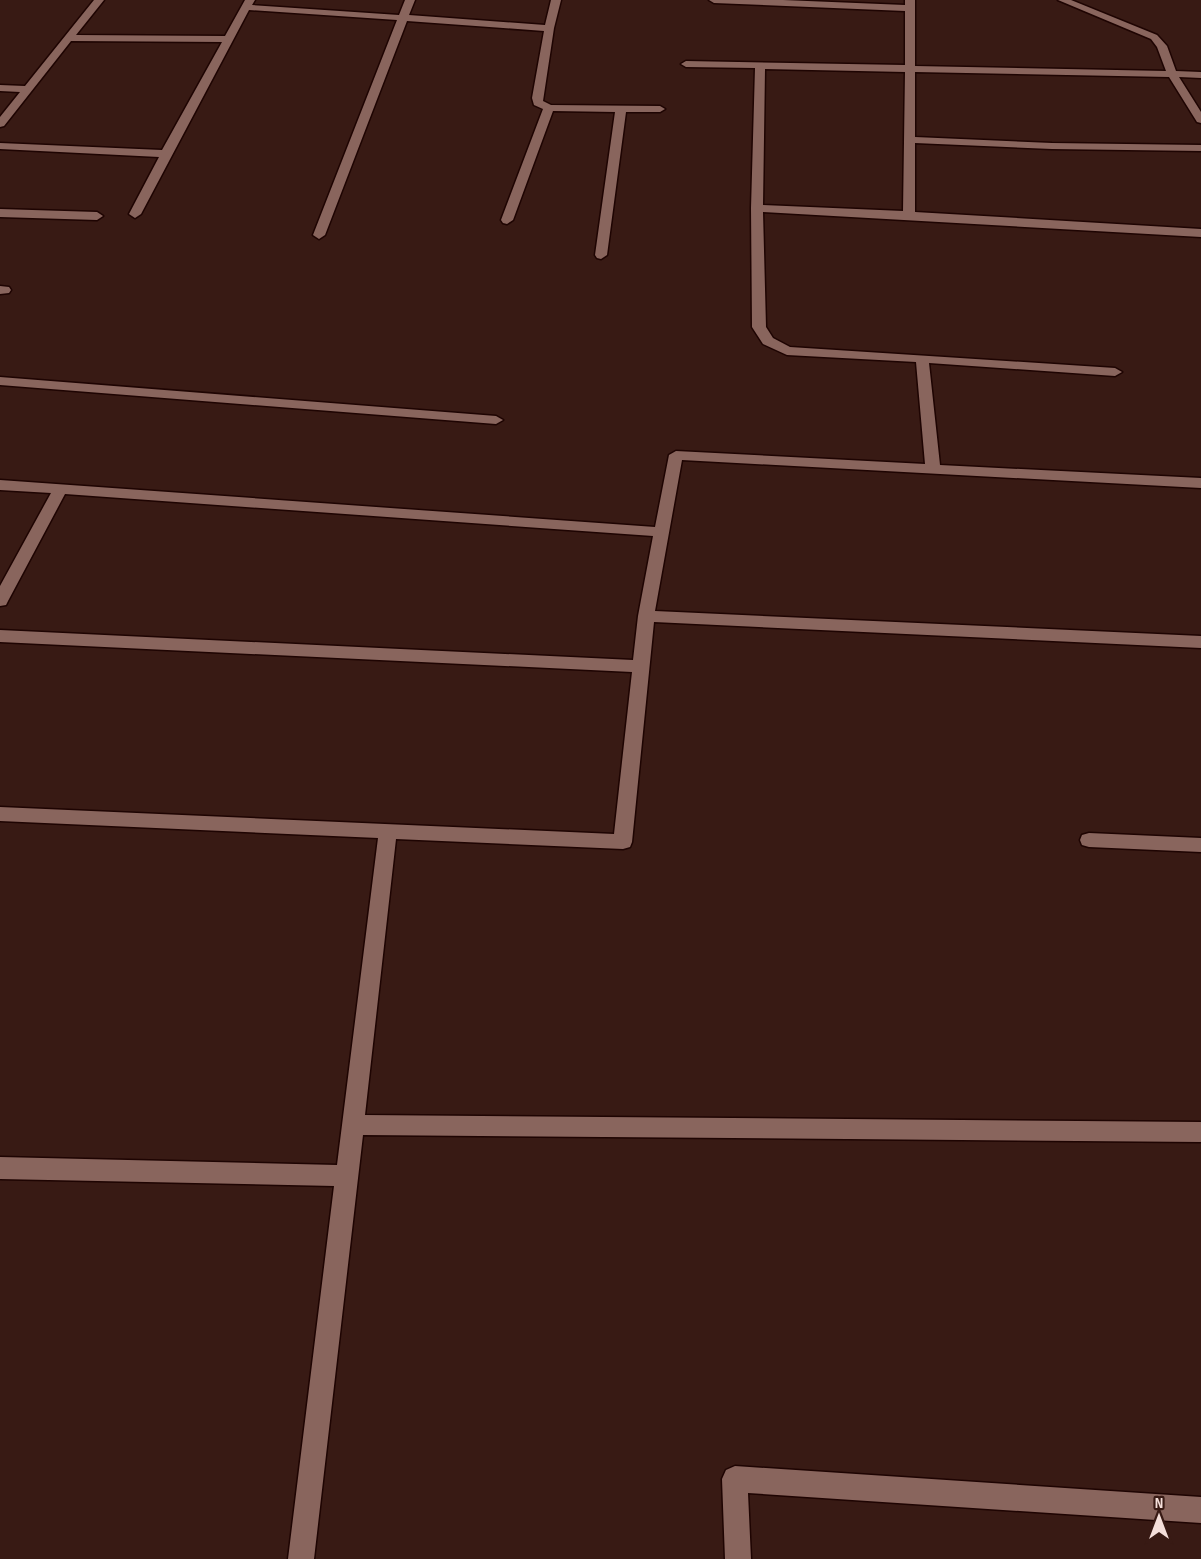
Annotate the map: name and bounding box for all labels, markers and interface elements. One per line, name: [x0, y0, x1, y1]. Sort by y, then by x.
north arrow: [1129, 1487, 1189, 1547]
text: N: [1155, 1494, 1163, 1513]

